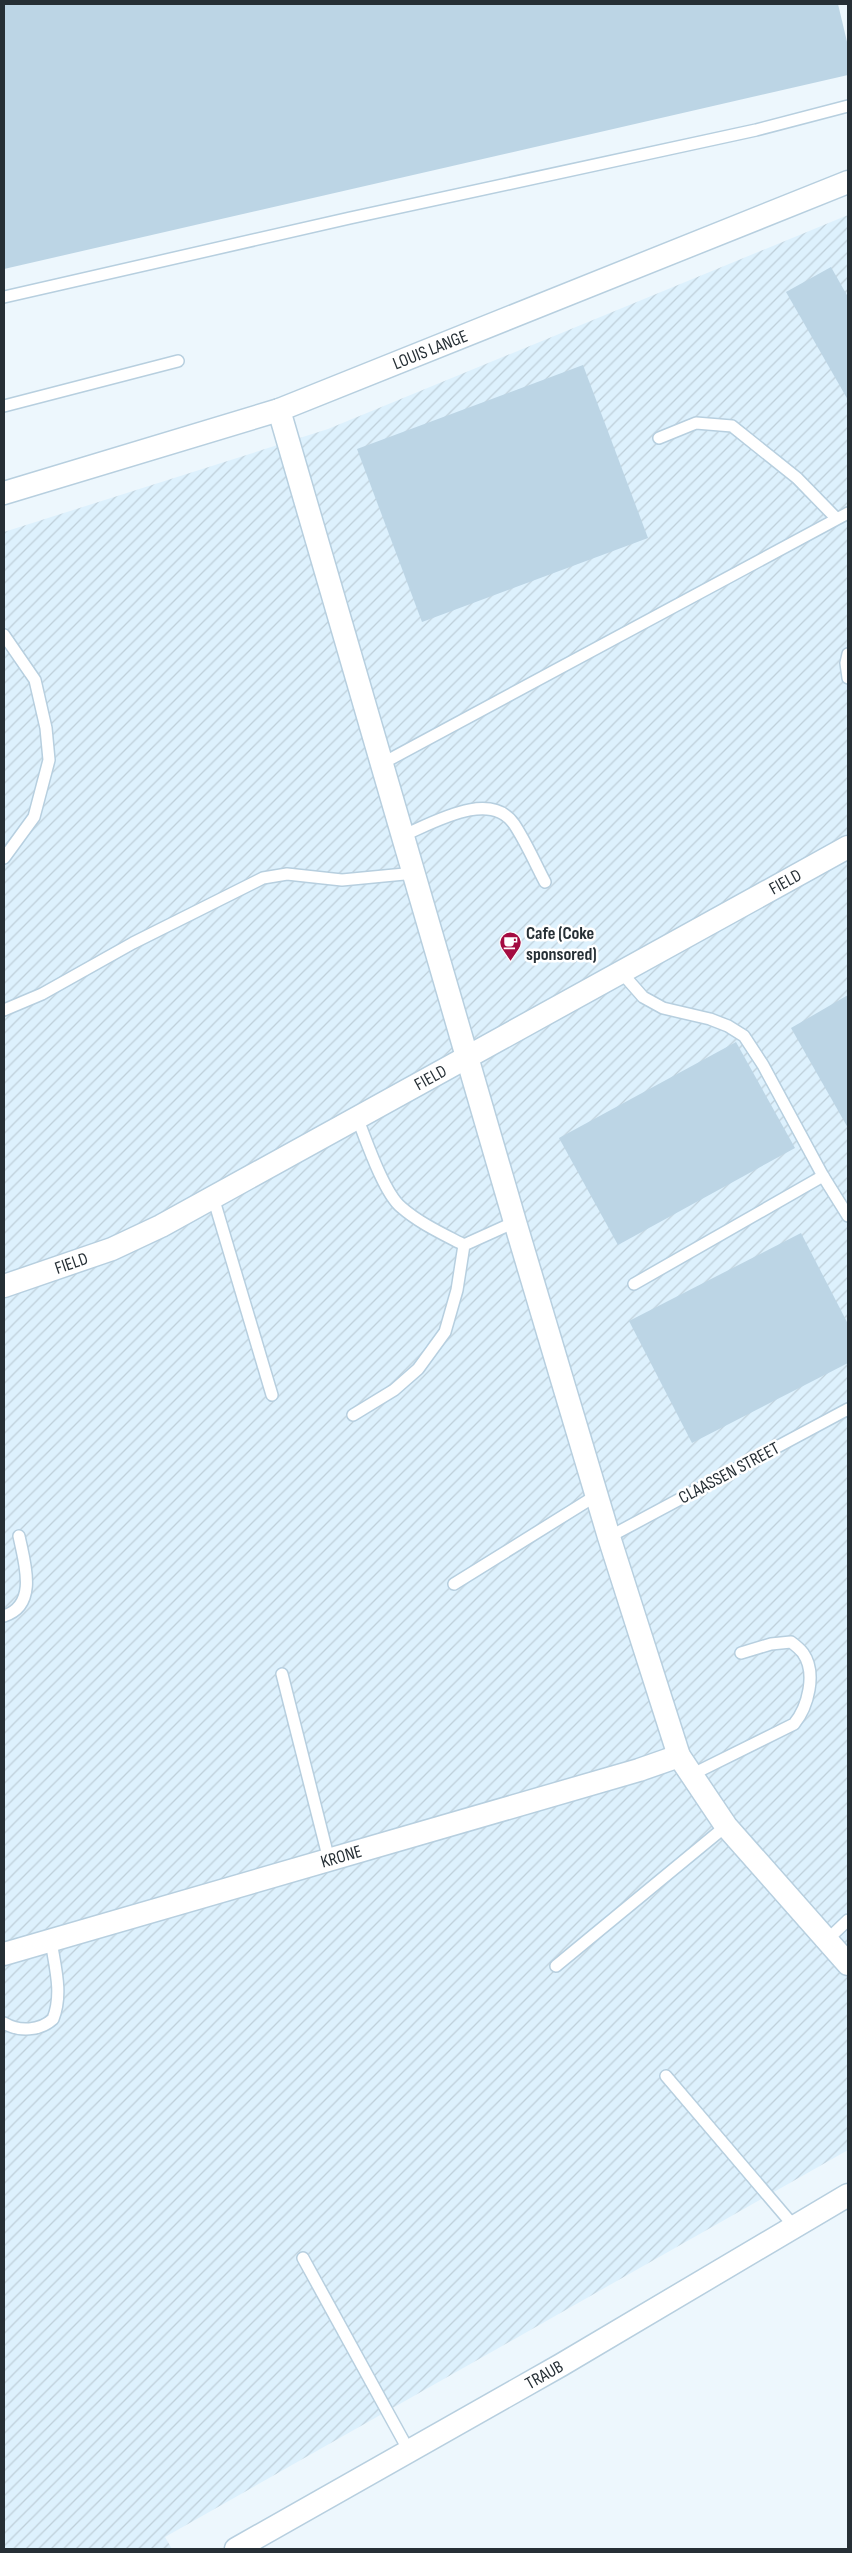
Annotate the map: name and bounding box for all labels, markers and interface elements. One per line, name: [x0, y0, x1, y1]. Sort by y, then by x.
street label: LOUIS LANGE: [390, 325, 470, 374]
street label: FIELD: [765, 864, 805, 899]
place label: Cafe (Coke sponsored): [526, 923, 597, 965]
cafe icon: Cafe (Coke sponsored): [498, 931, 522, 962]
street label: FIELD: [411, 1060, 450, 1095]
street label: FIELD: [52, 1248, 91, 1278]
street label: CLAASSEN STREET: [675, 1438, 783, 1508]
street label: KRONE: [318, 1840, 364, 1872]
street label: TRAUB: [521, 2356, 567, 2394]

